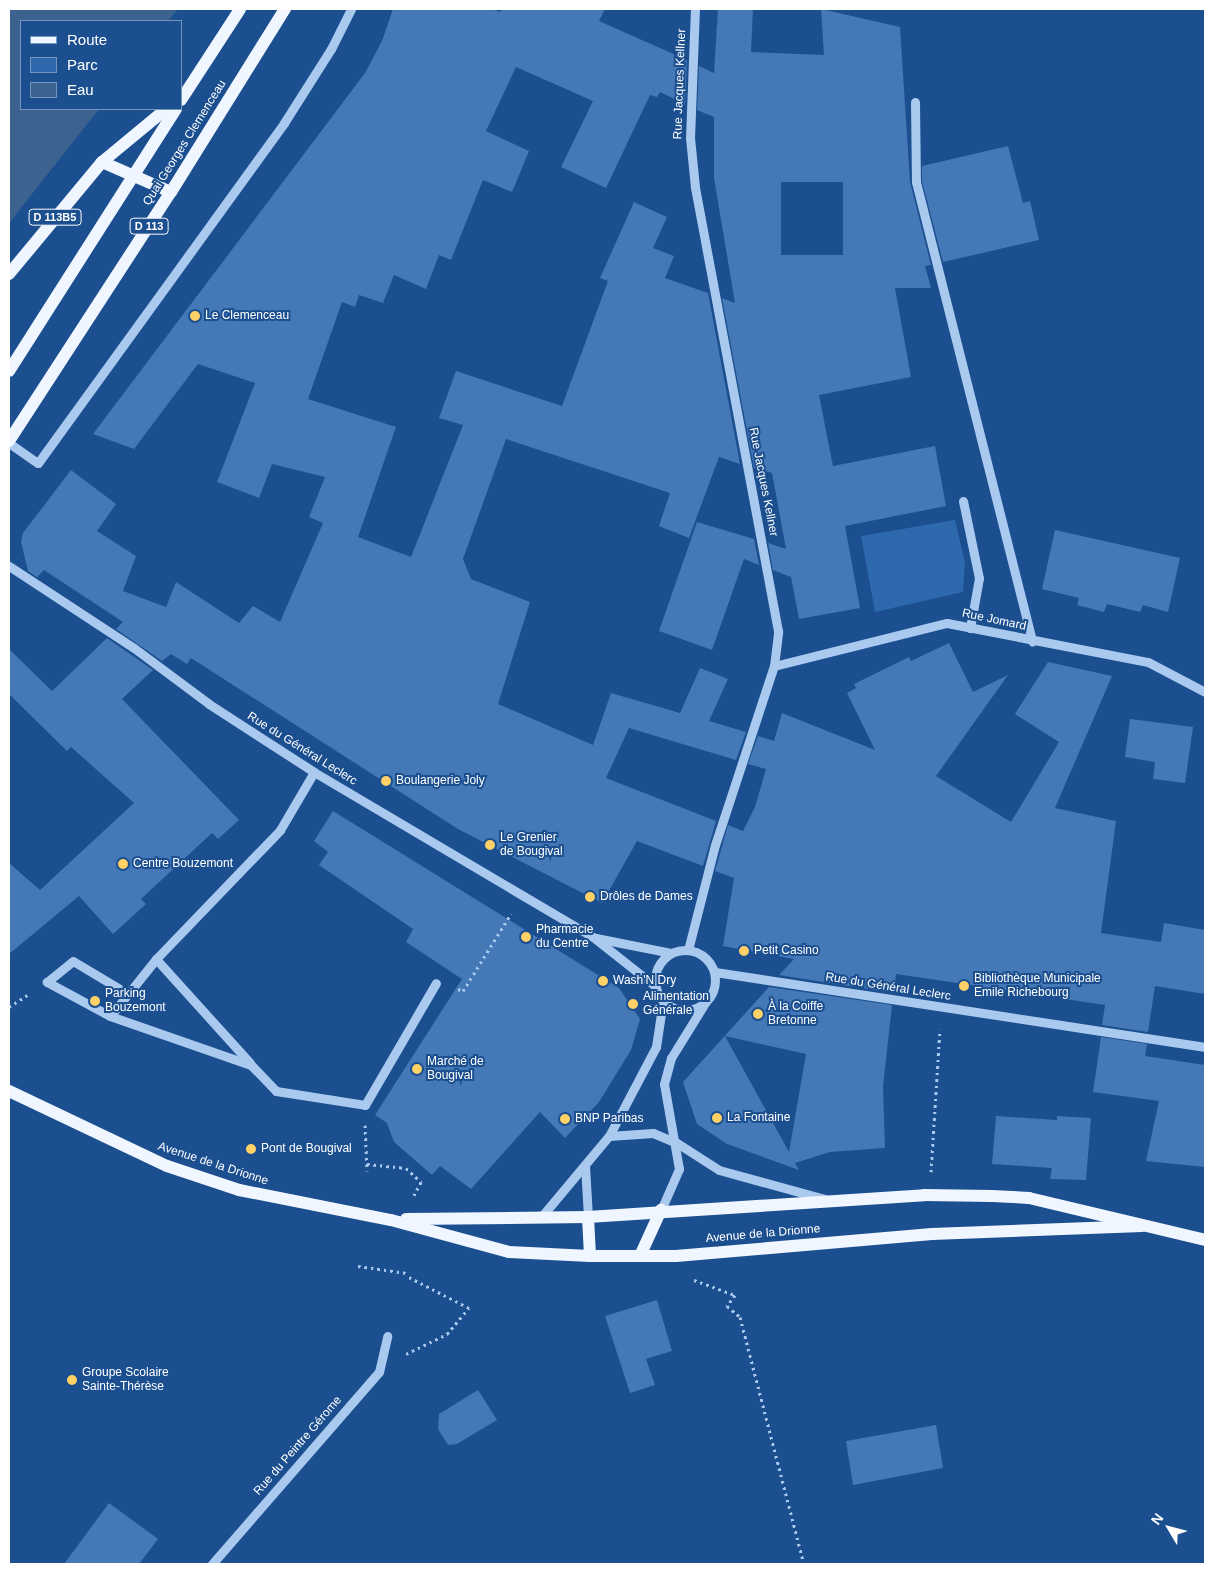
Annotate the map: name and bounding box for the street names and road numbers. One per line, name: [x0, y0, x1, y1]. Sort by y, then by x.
street label: Rue Jacques Kellner: [671, 28, 689, 140]
street label: Quai Georges Clemenceau: [140, 78, 230, 208]
road number: D 113B5: [28, 208, 82, 226]
road number: D 113: [129, 218, 169, 235]
street label: Rue Jacques Kellner: [745, 426, 781, 538]
street label: Rue Jomard: [961, 606, 1027, 634]
street label: Rue du Général Leclerc: [244, 709, 360, 789]
street label: Rue du Général Leclerc: [824, 970, 952, 1004]
street label: Avenue de la Drionne: [156, 1139, 270, 1189]
street label: Avenue de la Drionne: [705, 1222, 821, 1246]
street label: Rue du Peintre Gérome: [251, 1393, 345, 1499]

